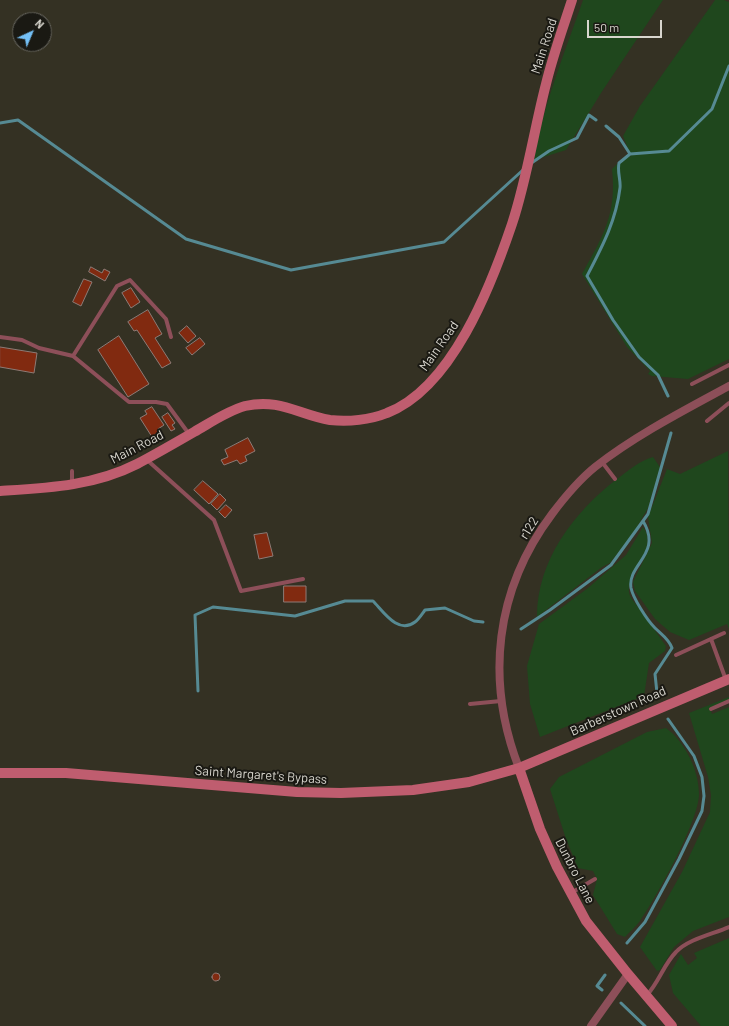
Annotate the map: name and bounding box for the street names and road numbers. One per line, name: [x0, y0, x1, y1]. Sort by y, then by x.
street label: Main Road: [528, 16, 560, 76]
street label: Main Road: [416, 318, 462, 374]
street label: Main Road: [108, 427, 166, 467]
street label: r122: [516, 514, 542, 542]
street label: Barberstown Road: [568, 683, 668, 739]
street label: Saint Margaret's Bypass: [194, 763, 328, 787]
street label: Dunbro Lane: [552, 836, 598, 906]

